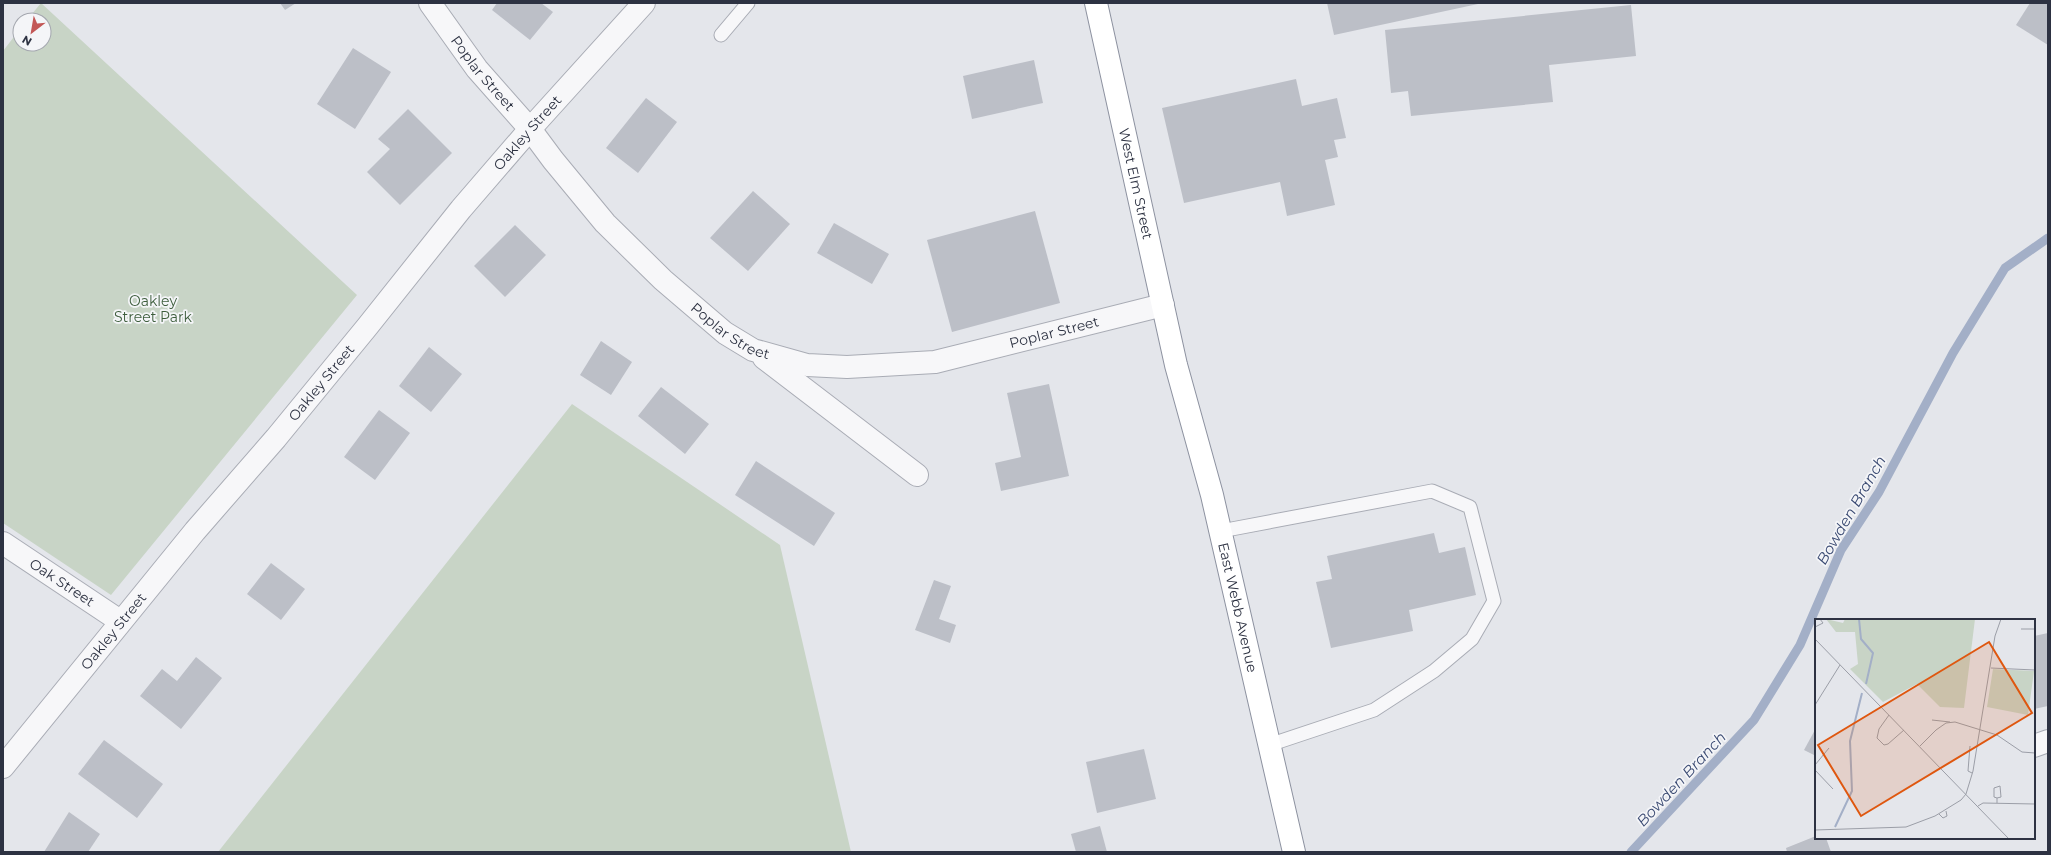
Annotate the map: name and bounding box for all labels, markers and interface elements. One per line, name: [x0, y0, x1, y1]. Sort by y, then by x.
north arrow: [12, 12, 52, 52]
text: N: [19, 32, 34, 49]
street label: Poplar Street: [447, 32, 519, 115]
street label: Oakley Street: [489, 91, 565, 174]
street label: West Elm Street: [1115, 126, 1157, 241]
park label: Oakley Street Park: [114, 292, 193, 326]
street label: Poplar Street: [687, 299, 772, 363]
street label: Poplar Street: [1007, 312, 1101, 352]
street label: Oakley Street: [284, 340, 358, 425]
water label: Bowden Branch: [1812, 452, 1890, 568]
street label: East Webb Avenue: [1214, 541, 1261, 674]
street label: Oak Street: [26, 554, 98, 611]
street label: Oakley Street: [77, 589, 150, 673]
inset map: [1815, 619, 2035, 839]
water label: Bowden Branch: [1632, 728, 1730, 830]

